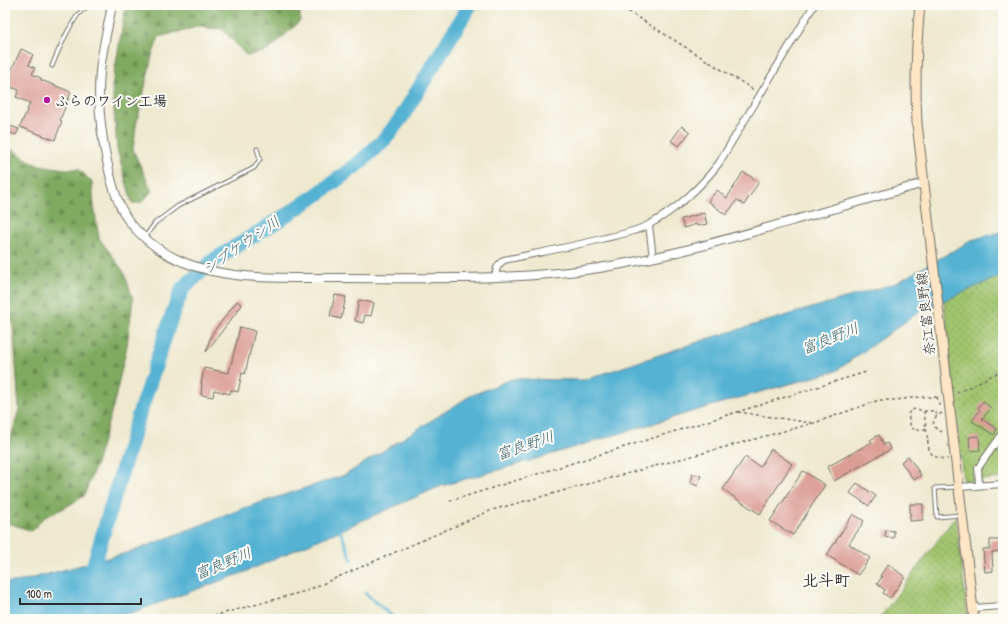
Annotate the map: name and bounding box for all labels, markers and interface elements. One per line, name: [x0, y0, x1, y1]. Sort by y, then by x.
place label: ふらのワイン工場: [55, 91, 167, 110]
marker: ふらのワイン工場: [42, 95, 52, 105]
water label: シブケウシ川: [198, 211, 284, 279]
street label: 奈江富良野線: [911, 271, 939, 357]
water label: 富良野川: [798, 317, 862, 359]
water label: 富良野川: [493, 425, 557, 465]
water label: 富良野川: [191, 542, 255, 584]
district label: 北斗町: [802, 569, 850, 591]
scale bar: [20, 580, 141, 606]
text: 100 m: [26, 585, 52, 602]

